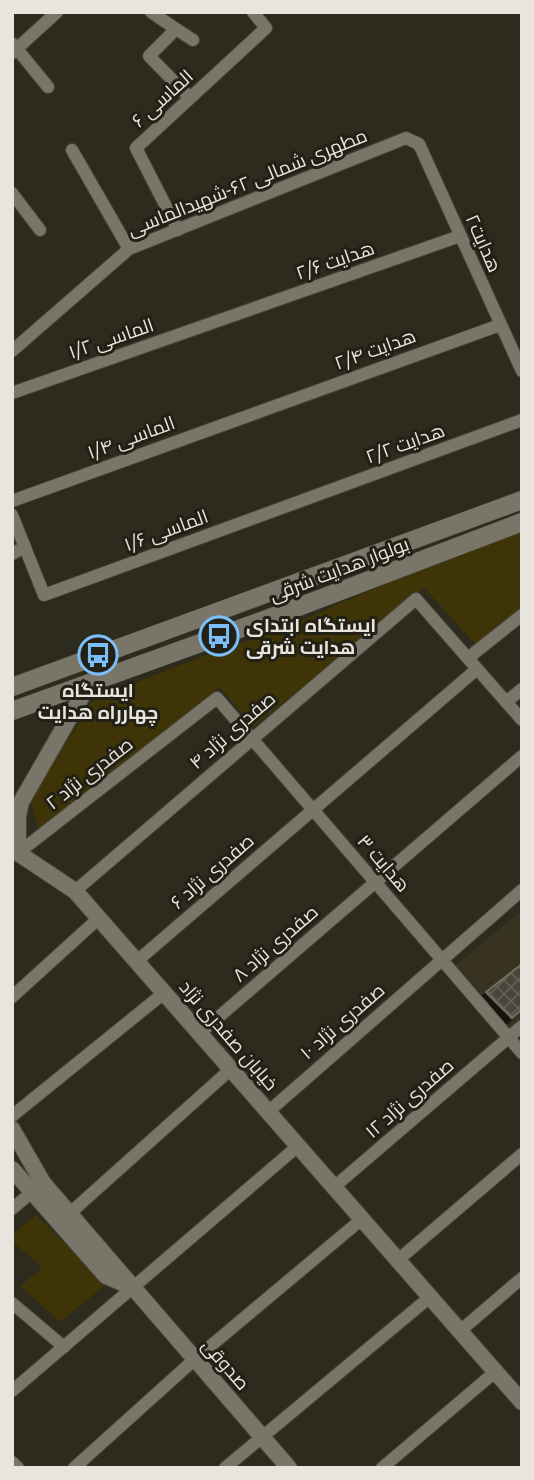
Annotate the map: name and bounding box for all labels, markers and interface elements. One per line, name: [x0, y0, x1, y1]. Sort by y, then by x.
street label: الماسی ۶: [127, 65, 198, 132]
street label: مطهری شمالی ۶۲-شهیدالماسی: [124, 124, 370, 241]
street label: هدایت۲: [462, 211, 506, 275]
street label: هدایت ۲/۶: [293, 236, 377, 284]
street label: الماسی ۱/۲: [66, 313, 157, 364]
street label: هدایت ۲/۴: [331, 324, 419, 374]
street label: الماسی ۱/۴: [84, 411, 178, 464]
street label: هدایت ۲/۲: [363, 419, 447, 467]
street label: الماسی ۱/۶: [121, 505, 211, 556]
street label: بولوار هدایت شرقی: [266, 532, 412, 607]
place label: ایستگاه ابتدای هدایت شرقی: [246, 614, 376, 659]
bus stop icon: ایستگاه ابتدای هدایت شرقی: [198, 615, 240, 657]
bus stop icon: ایستگاه چهارراه هدایت: [77, 634, 119, 676]
place label: ایستگاه چهارراه هدایت: [38, 679, 158, 726]
street label: صفدری نژاد ۴: [185, 687, 280, 774]
street label: صفدری نژاد ۲: [41, 732, 137, 814]
street label: صفدری نژاد ۶: [166, 829, 259, 914]
street label: هدایت ۳: [353, 830, 415, 896]
street label: صفدری نژاد ۸: [228, 900, 323, 987]
street label: خیابان صفدری نژاد: [174, 975, 283, 1095]
street label: صفدری نژاد ۱۰: [295, 978, 389, 1064]
street label: صفدری نژاد ۱۲: [360, 1054, 458, 1143]
street label: صدوقی: [197, 1334, 254, 1395]

